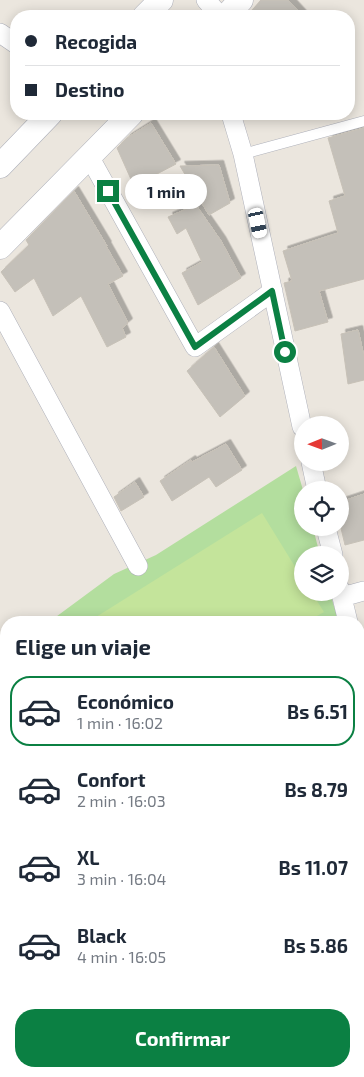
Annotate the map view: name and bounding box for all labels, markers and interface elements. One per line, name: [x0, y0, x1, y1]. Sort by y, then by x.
text: Recogida: [55, 30, 137, 53]
text: Destino: [55, 78, 124, 101]
callout: 1 min: [126, 174, 208, 208]
route end: [97, 180, 119, 202]
text: 1 min: [147, 182, 185, 201]
car: [247, 207, 268, 239]
route start: [274, 341, 296, 363]
north arrow: [294, 416, 349, 471]
map controls: [294, 416, 349, 601]
button: locate: [294, 481, 349, 536]
button: layers: [294, 546, 349, 601]
text: Elige un viaje: [15, 633, 151, 659]
icon: car: [17, 689, 62, 734]
text: Económico: [77, 690, 174, 713]
text: Bs 6.51: [287, 700, 348, 723]
text: 1 min · 16:02: [77, 713, 163, 732]
icon: car: [17, 767, 62, 812]
text: Confort: [77, 768, 145, 791]
text: Bs 8.79: [285, 778, 348, 801]
text: 2 min · 16:03: [77, 791, 166, 810]
icon: car: [17, 845, 62, 890]
text: XL: [77, 846, 99, 869]
text: Bs 11.07: [279, 856, 348, 879]
text: 3 min · 16:04: [77, 869, 166, 888]
icon: car: [17, 923, 62, 968]
text: Black: [77, 924, 127, 947]
text: Bs 5.86: [283, 934, 348, 957]
text: 4 min · 16:05: [77, 947, 166, 966]
button: Confirmar: [15, 1009, 350, 1067]

